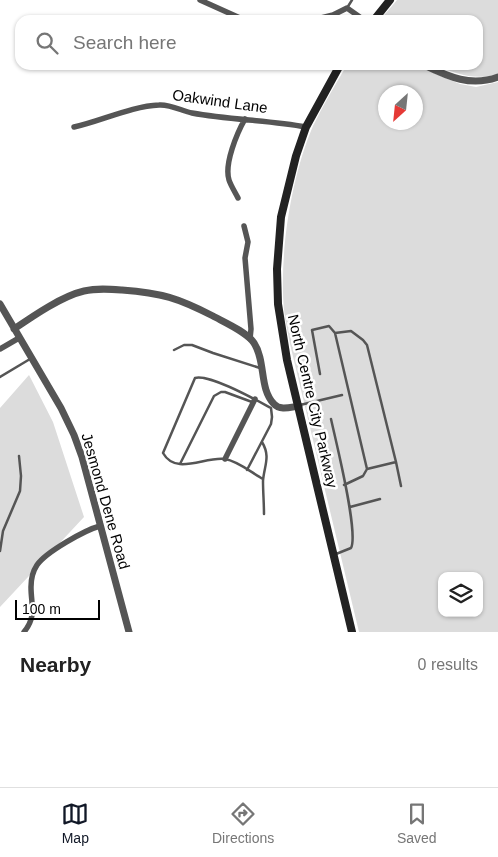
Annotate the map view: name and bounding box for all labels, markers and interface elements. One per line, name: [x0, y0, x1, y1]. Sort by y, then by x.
search box: [15, 15, 483, 70]
icon: search: [33, 29, 61, 57]
text: Search here: [73, 32, 177, 53]
north arrow: [378, 85, 423, 130]
street label: Oakwind Lane: [171, 86, 269, 116]
street label: North Centre City Parkway: [285, 313, 341, 490]
street label: Jesmond Dene Road: [78, 431, 134, 571]
map controls: [438, 572, 483, 617]
button: layers: [438, 572, 483, 617]
scale bar: [15, 597, 100, 620]
text: 100 m: [22, 601, 61, 617]
text: Nearby: [20, 653, 91, 676]
text: 0 results: [418, 656, 478, 673]
tab: Map: [61, 800, 89, 846]
tab: Directions: [212, 800, 274, 846]
tab: Saved: [397, 800, 437, 846]

